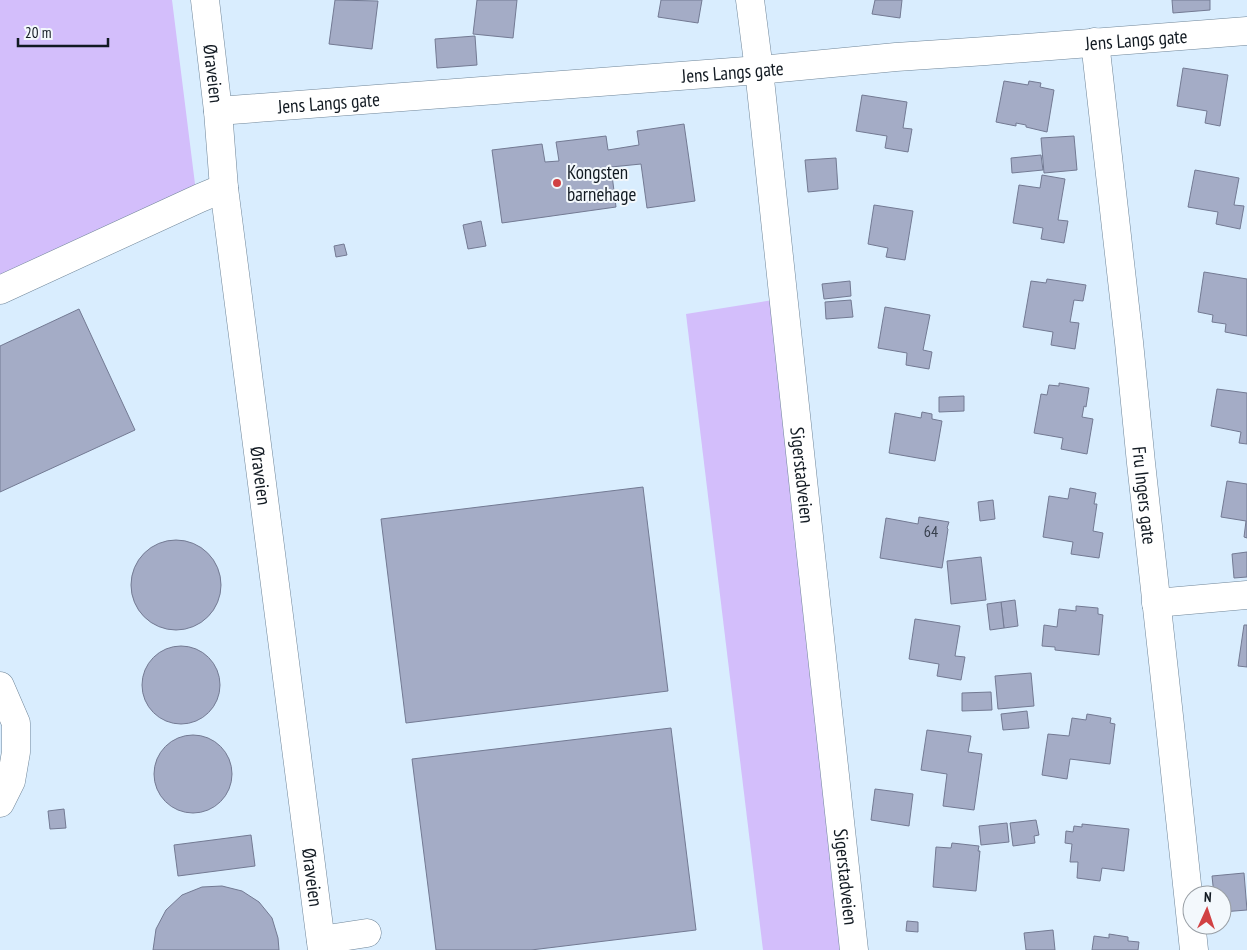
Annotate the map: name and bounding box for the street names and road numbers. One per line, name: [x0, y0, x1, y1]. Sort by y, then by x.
street label: Jens Langs gate: [1083, 24, 1188, 55]
street label: Øraveien: [198, 43, 229, 104]
street label: Jens Langs gate: [680, 56, 785, 88]
street label: Jens Langs gate: [276, 87, 381, 119]
street label: Sigerstadveien: [785, 426, 820, 524]
street label: Øraveien: [245, 445, 277, 506]
street label: Fru Ingers gate: [1127, 445, 1162, 546]
street label: Sigerstadveien: [829, 827, 863, 926]
street label: Øraveien: [297, 847, 328, 908]

